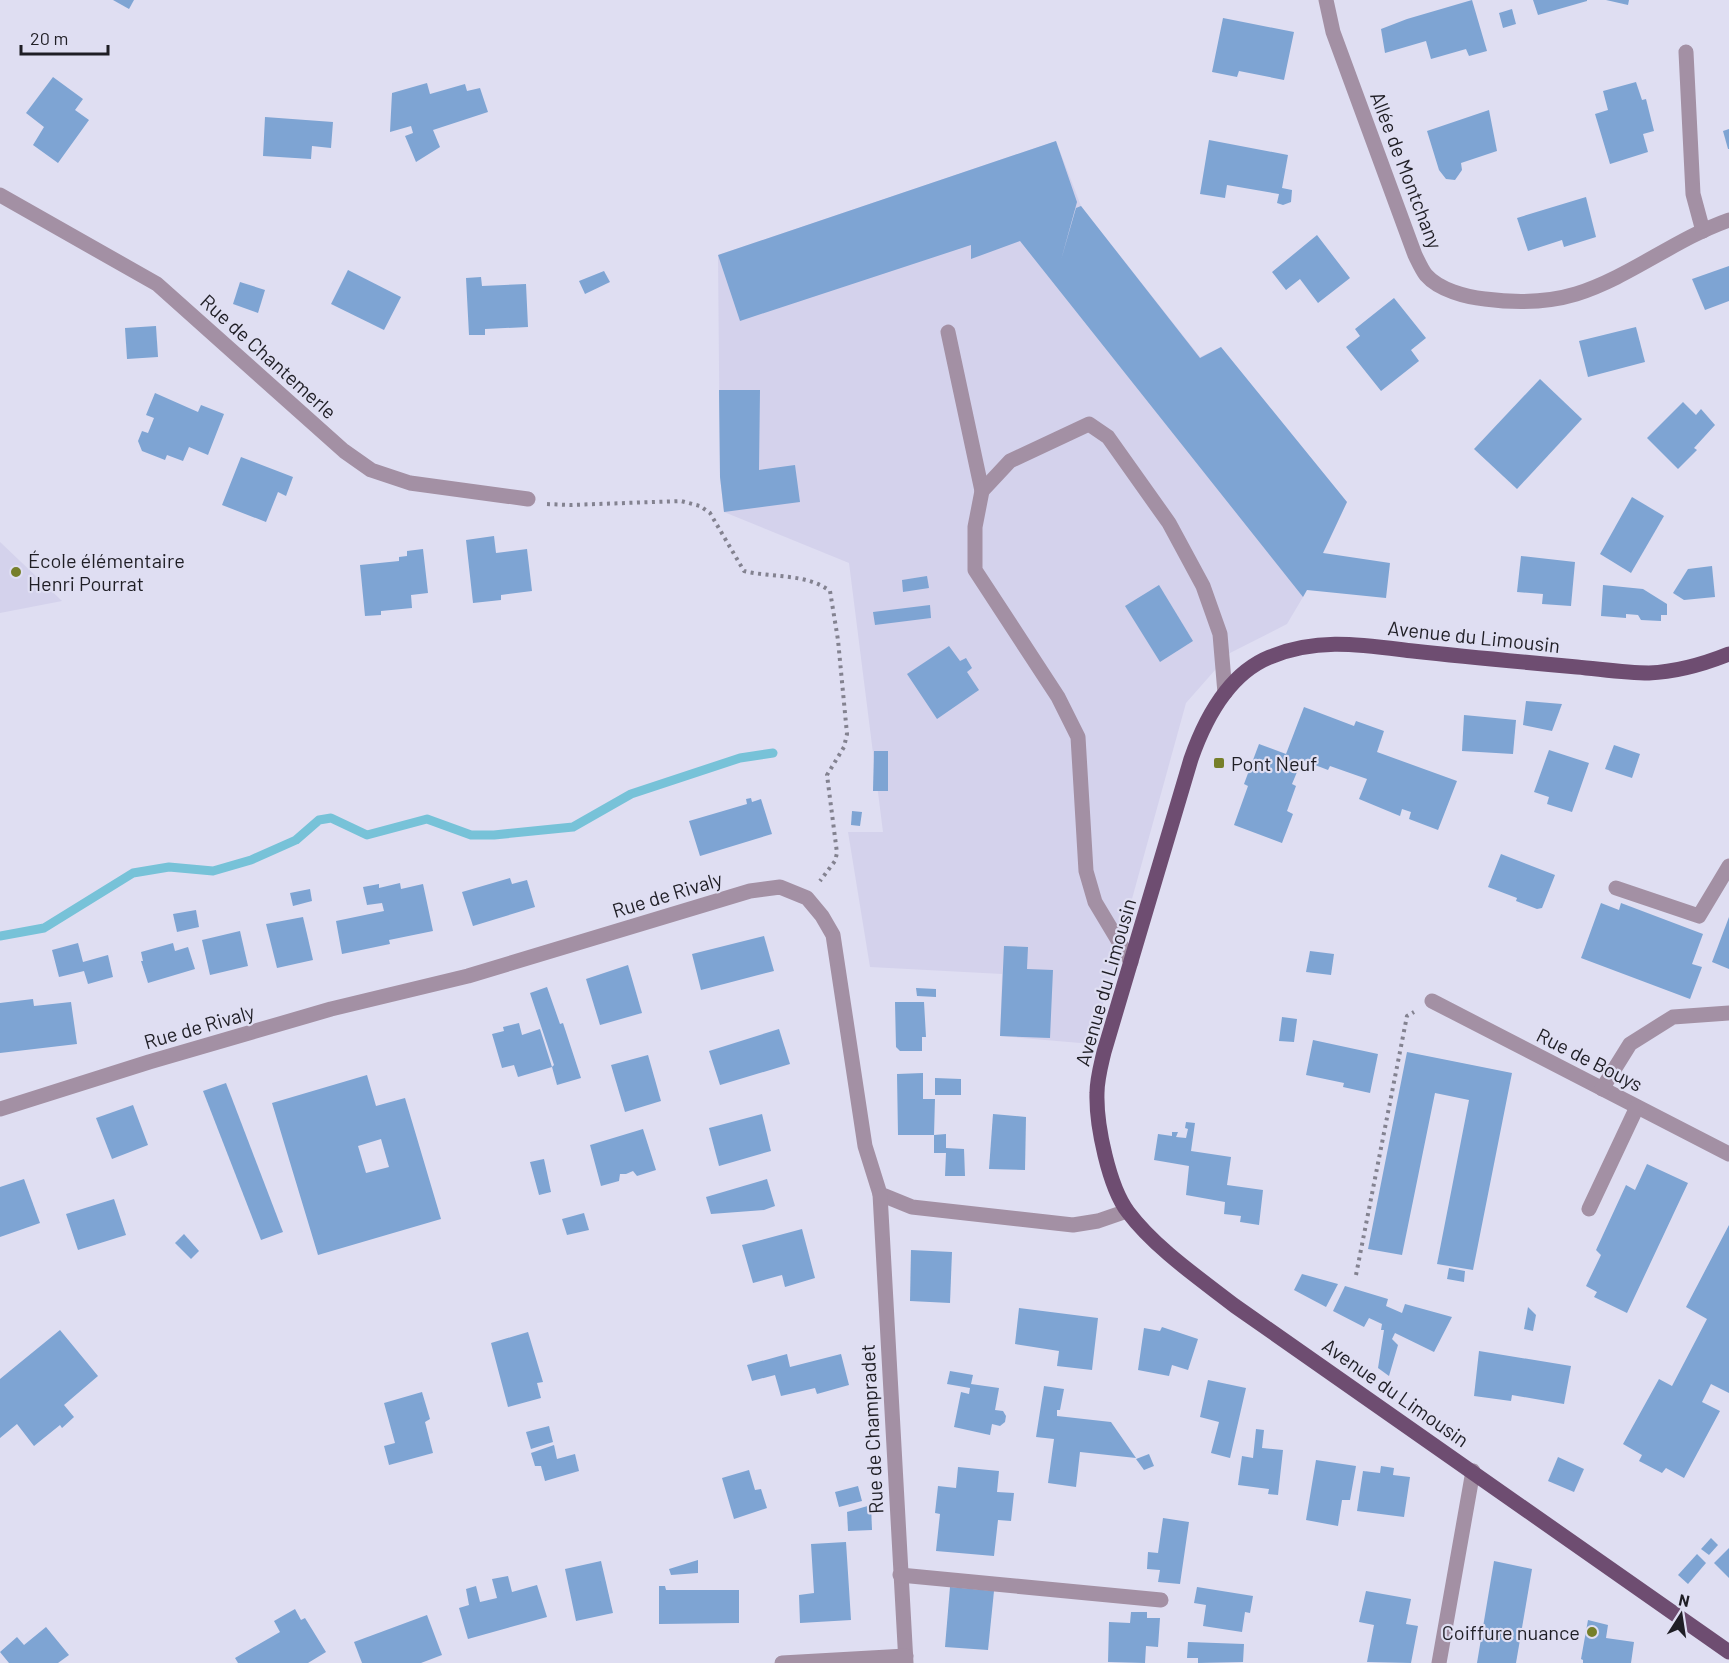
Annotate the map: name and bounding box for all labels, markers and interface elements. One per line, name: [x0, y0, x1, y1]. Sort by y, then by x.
scale bar: [21, 18, 108, 56]
text: 20 m: [30, 27, 68, 49]
street label: Allée de Montchany: [1366, 88, 1448, 252]
street label: Rue de Chantemerle: [196, 289, 342, 423]
place label: École élémentaire Henri Pourrat: [28, 548, 185, 595]
marker: École élémentaire Henri Pourrat: [9, 565, 23, 579]
street label: Avenue du Limousin: [1387, 615, 1561, 657]
place label: Pont Neuf: [1231, 751, 1317, 775]
marker: Pont Neuf: [1212, 756, 1226, 770]
street label: Rue de Rivaly: [609, 866, 725, 922]
street label: Avenue du Limousin: [1070, 895, 1140, 1069]
street label: Rue de Rivaly: [141, 999, 257, 1053]
street label: Rue de Bouys: [1533, 1022, 1647, 1096]
street label: Avenue du Limousin: [1318, 1333, 1474, 1451]
street label: Rue de Champradet: [855, 1343, 887, 1515]
north arrow: [1651, 1585, 1711, 1645]
text: N: [1677, 1589, 1691, 1610]
place label: Coiffure nuance: [1442, 1620, 1580, 1644]
marker: Coiffure nuance: [1585, 1625, 1599, 1639]

